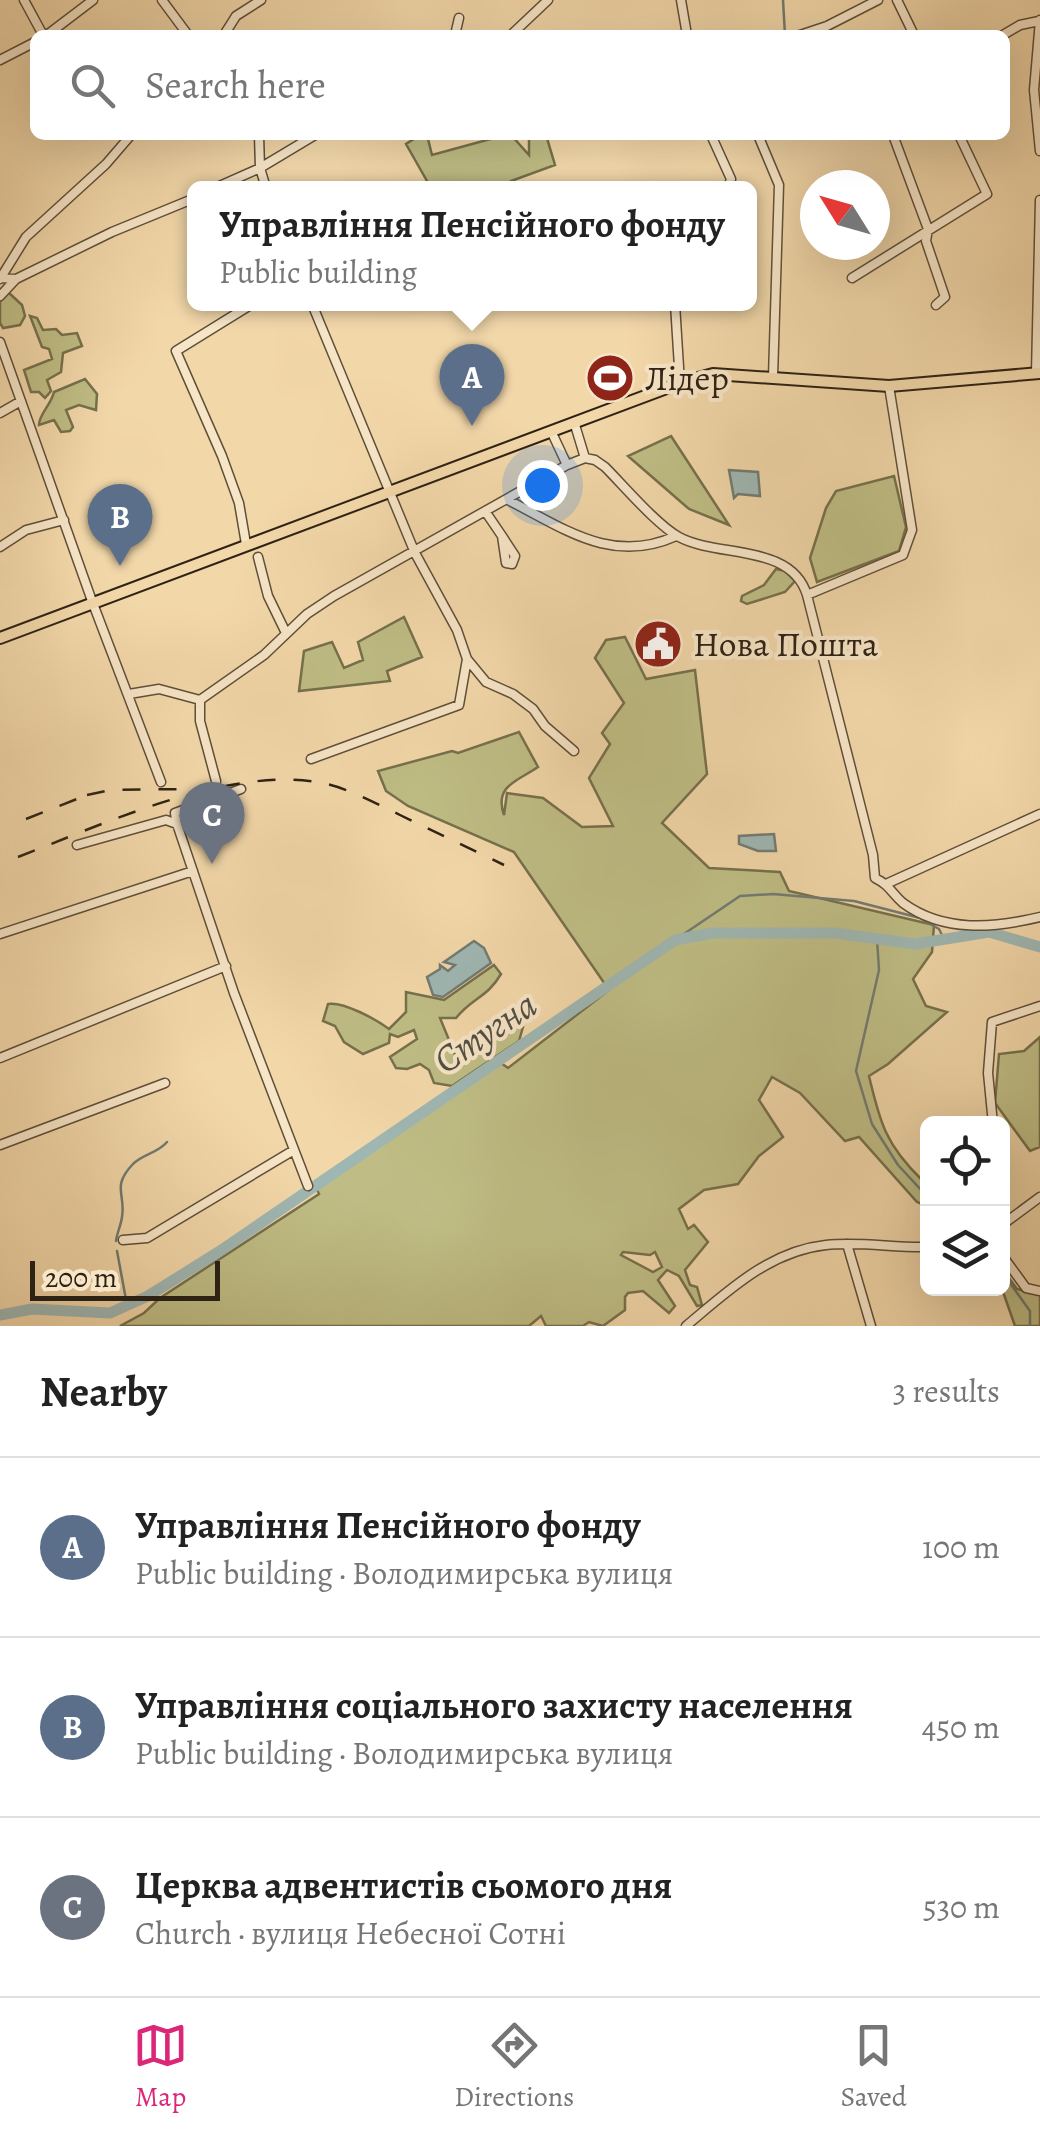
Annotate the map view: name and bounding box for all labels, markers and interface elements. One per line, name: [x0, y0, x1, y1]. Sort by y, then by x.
search box: [30, 30, 1010, 140]
icon: search: [65, 58, 120, 113]
text: Search here: [145, 59, 326, 111]
north arrow: [800, 170, 890, 260]
popup: [187, 181, 757, 311]
text: Управління Пенсійного фонду: [219, 198, 725, 250]
text: Public building: [219, 250, 417, 294]
pin: A: [440, 344, 504, 426]
sports icon: Лідер: [584, 352, 636, 404]
place label: Лідер: [645, 354, 729, 402]
your location: [517, 460, 568, 511]
pin: B: [88, 484, 152, 566]
public building icon: Нова Пошта: [632, 618, 684, 670]
place label: Нова Пошта: [693, 620, 878, 668]
pin: C: [180, 782, 244, 864]
water label: Стугна: [423, 979, 547, 1085]
map controls: [920, 1116, 1010, 1296]
button: locate: [920, 1116, 1010, 1206]
button: layers: [920, 1206, 1010, 1296]
scale bar: [30, 1256, 220, 1300]
text: 200 m: [45, 1259, 117, 1297]
text: Nearby: [40, 1363, 167, 1420]
text: 3 results: [893, 1369, 1000, 1413]
text: Управління Пенсійного фонду: [135, 1499, 641, 1551]
text: A: [62, 1525, 83, 1569]
text: 100 m: [922, 1525, 1000, 1569]
text: Public building · Володимирська вулиця: [135, 1551, 673, 1595]
text: Управління соціального захисту населення: [135, 1679, 853, 1731]
text: B: [62, 1705, 83, 1749]
text: 450 m: [922, 1705, 1000, 1749]
text: Public building · Володимирська вулиця: [135, 1731, 673, 1775]
text: Церква адвентистів сьомого дня: [135, 1859, 673, 1911]
text: C: [63, 1885, 82, 1929]
text: 530 m: [923, 1885, 1000, 1929]
text: Church · вулиця Небесної Сотні: [135, 1911, 566, 1955]
tab: Map: [133, 2018, 188, 2116]
tab: Directions: [454, 2018, 574, 2116]
tab: Saved: [841, 2018, 907, 2116]

